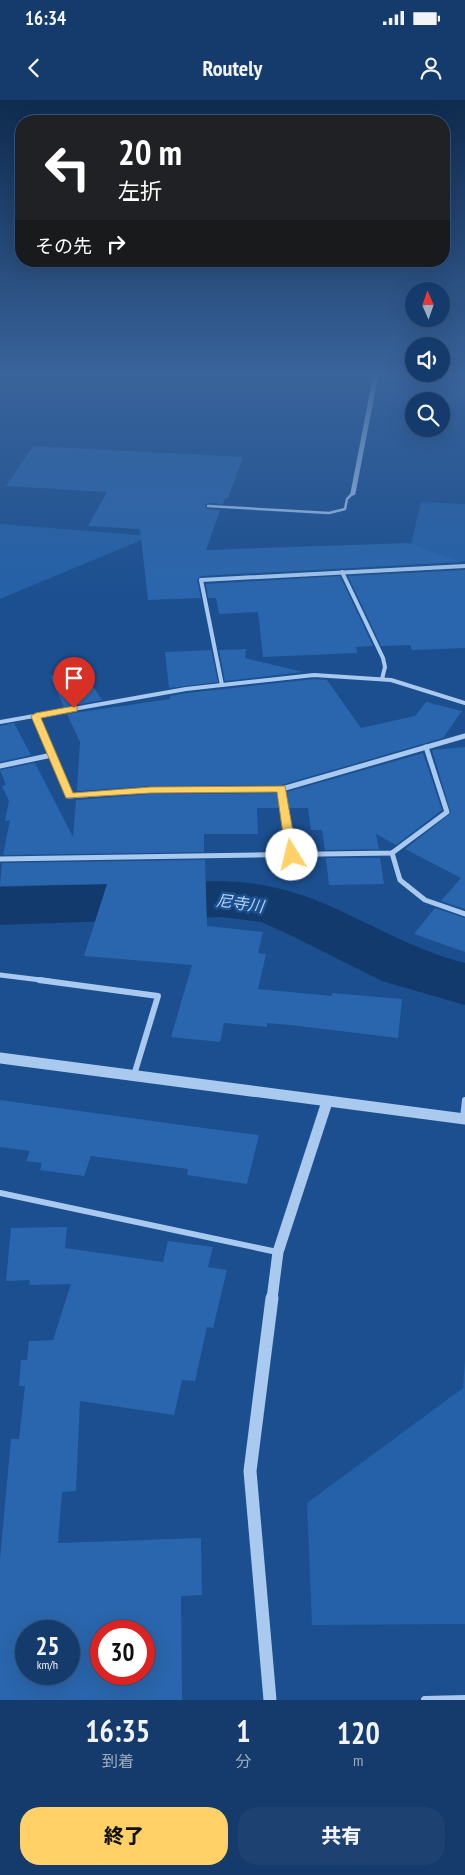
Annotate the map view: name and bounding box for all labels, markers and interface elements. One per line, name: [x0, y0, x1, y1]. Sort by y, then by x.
text: 16:34: [25, 6, 66, 30]
icon: back: [20, 54, 48, 82]
text: Routely: [203, 54, 262, 82]
icon: person: [417, 54, 445, 82]
text: 20 m: [118, 129, 182, 175]
icon: left: [35, 135, 100, 200]
text: 左折: [118, 177, 162, 205]
icon: right: [102, 230, 130, 258]
text: その先: [35, 234, 92, 258]
north arrow: [405, 282, 450, 328]
map controls: [405, 282, 450, 437]
button: sound: [405, 337, 450, 382]
button: search: [405, 392, 450, 437]
pin: [53, 657, 95, 708]
icon: arrive: [60, 664, 88, 692]
position arrow: [265, 828, 317, 880]
water label: 尼寺川: [215, 890, 267, 917]
speed limit sign: 30: [90, 1620, 155, 1685]
text: 25: [36, 1630, 59, 1662]
text: km/h: [37, 1657, 58, 1672]
text: 16:35: [85, 1711, 150, 1750]
text: 1: [236, 1711, 251, 1750]
text: 120: [337, 1713, 380, 1752]
text: m: [353, 1750, 363, 1770]
text: 到着: [102, 1751, 134, 1771]
text: 分: [235, 1751, 251, 1771]
button: 終了: [20, 1807, 228, 1865]
button: 共有: [238, 1807, 445, 1865]

